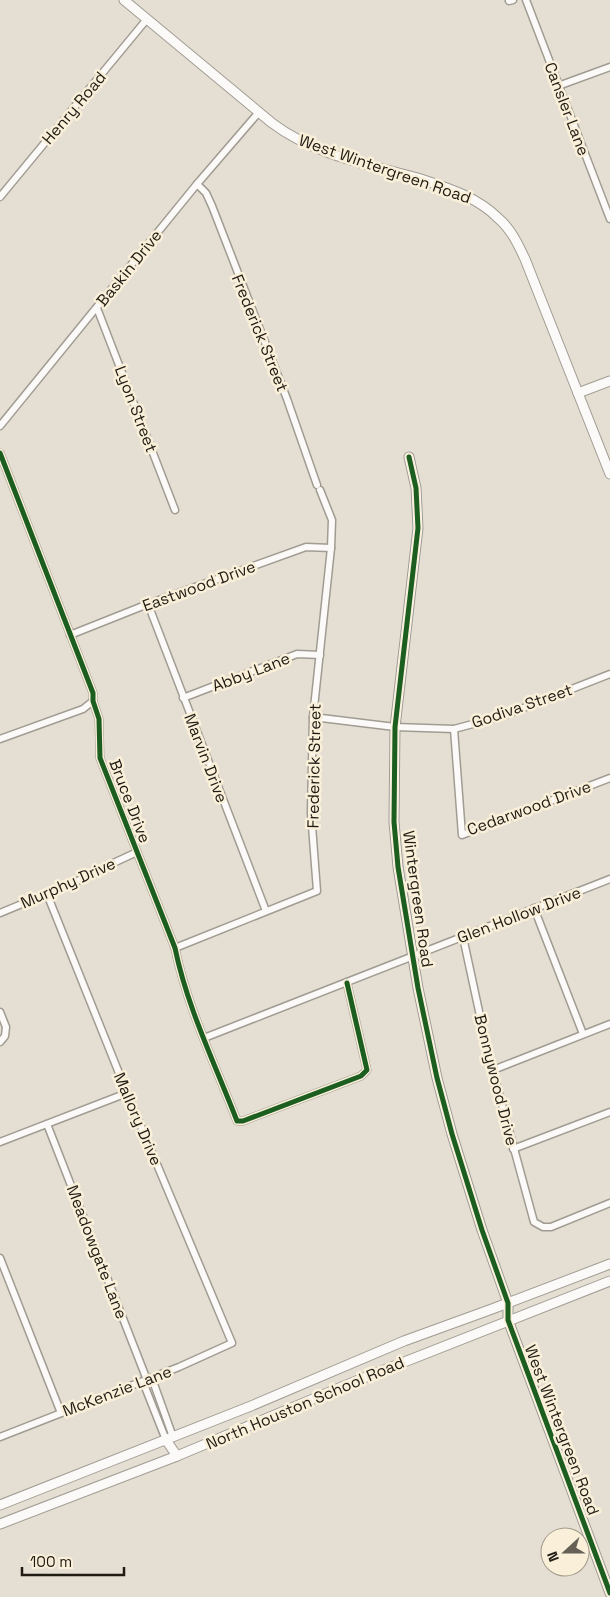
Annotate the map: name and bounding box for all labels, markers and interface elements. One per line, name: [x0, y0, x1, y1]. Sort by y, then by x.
street label: Cansler Lane: [540, 59, 594, 159]
street label: Henry Road: [37, 67, 111, 149]
street label: West Wintergreen Road: [296, 130, 474, 208]
street label: Baskin Drive: [92, 225, 166, 311]
street label: Frederick Street: [227, 271, 293, 395]
street label: Lyon Street: [110, 363, 162, 455]
street label: Eastwood Drive: [140, 556, 258, 616]
street label: Abby Lane: [209, 648, 293, 696]
street label: Godiva Street: [469, 679, 575, 733]
street label: Frederick Street: [302, 703, 326, 829]
street label: Marvin Drive: [179, 710, 233, 806]
street label: Bruce Drive: [104, 756, 156, 846]
street label: Cedarwood Drive: [464, 776, 594, 840]
street label: Wintergreen Road: [398, 829, 438, 969]
street label: Murphy Drive: [17, 853, 119, 913]
street label: Glen Hollow Drive: [454, 882, 584, 948]
street label: Bonnywood Drive: [469, 1012, 523, 1148]
street label: Mallory Drive: [109, 1069, 167, 1169]
street label: Meadowgate Lane: [62, 1182, 132, 1322]
street label: West Wintergreen Road: [520, 1342, 604, 1518]
street label: North Houston School Road: [203, 1352, 407, 1454]
street label: McKenzie Lane: [59, 1361, 175, 1421]
north arrow: [540, 1527, 590, 1577]
scale bar: [22, 1544, 125, 1576]
text: N: [543, 1549, 563, 1564]
text: 100 m: [30, 1552, 72, 1571]

